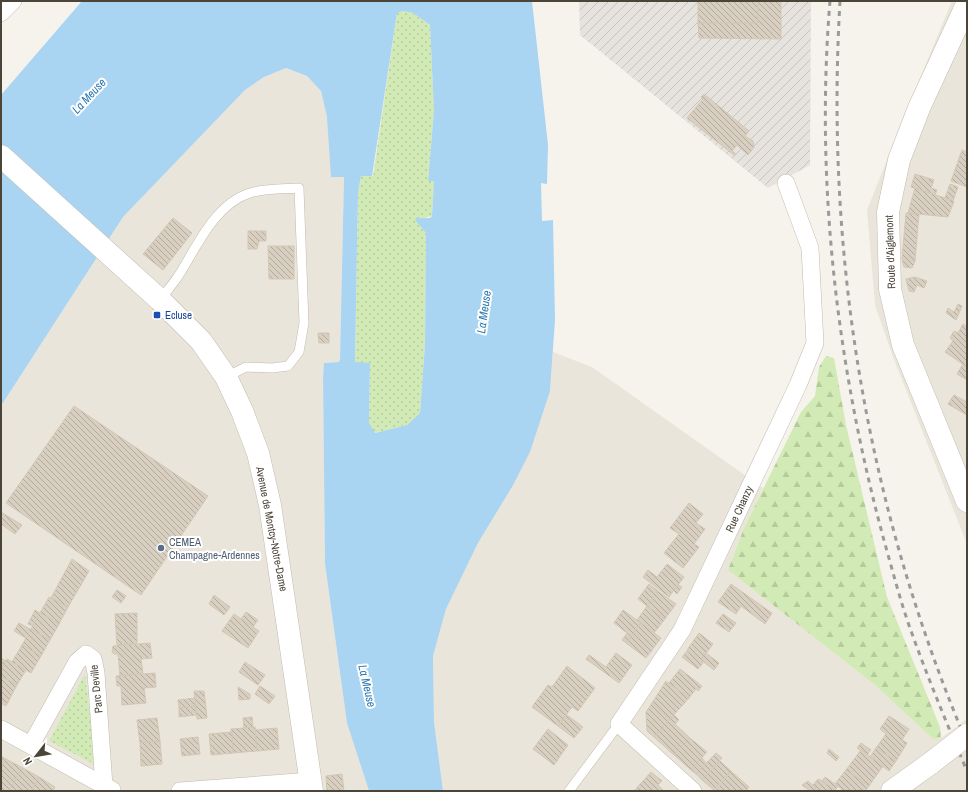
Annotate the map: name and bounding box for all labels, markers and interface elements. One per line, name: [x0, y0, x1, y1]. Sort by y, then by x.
water label: La Meuse: [68, 74, 110, 117]
street label: Route d'Aiglemont: [882, 214, 898, 289]
water label: La Meuse: [473, 289, 495, 335]
place label: Ecluse: [165, 308, 192, 322]
marker: Ecluse: [152, 310, 162, 320]
street label: Avenue de Montcy-Notre-Dame: [253, 465, 291, 593]
street label: Rue Chanzy: [722, 483, 756, 534]
place label: CEMEA Champagne-Ardennes: [169, 535, 260, 562]
marker: CEMEA Champagne-Ardennes: [156, 543, 166, 553]
water label: La Meuse: [354, 663, 380, 709]
street label: Parc Deville: [86, 664, 106, 714]
north arrow: [16, 736, 56, 776]
text: N: [20, 755, 35, 768]

